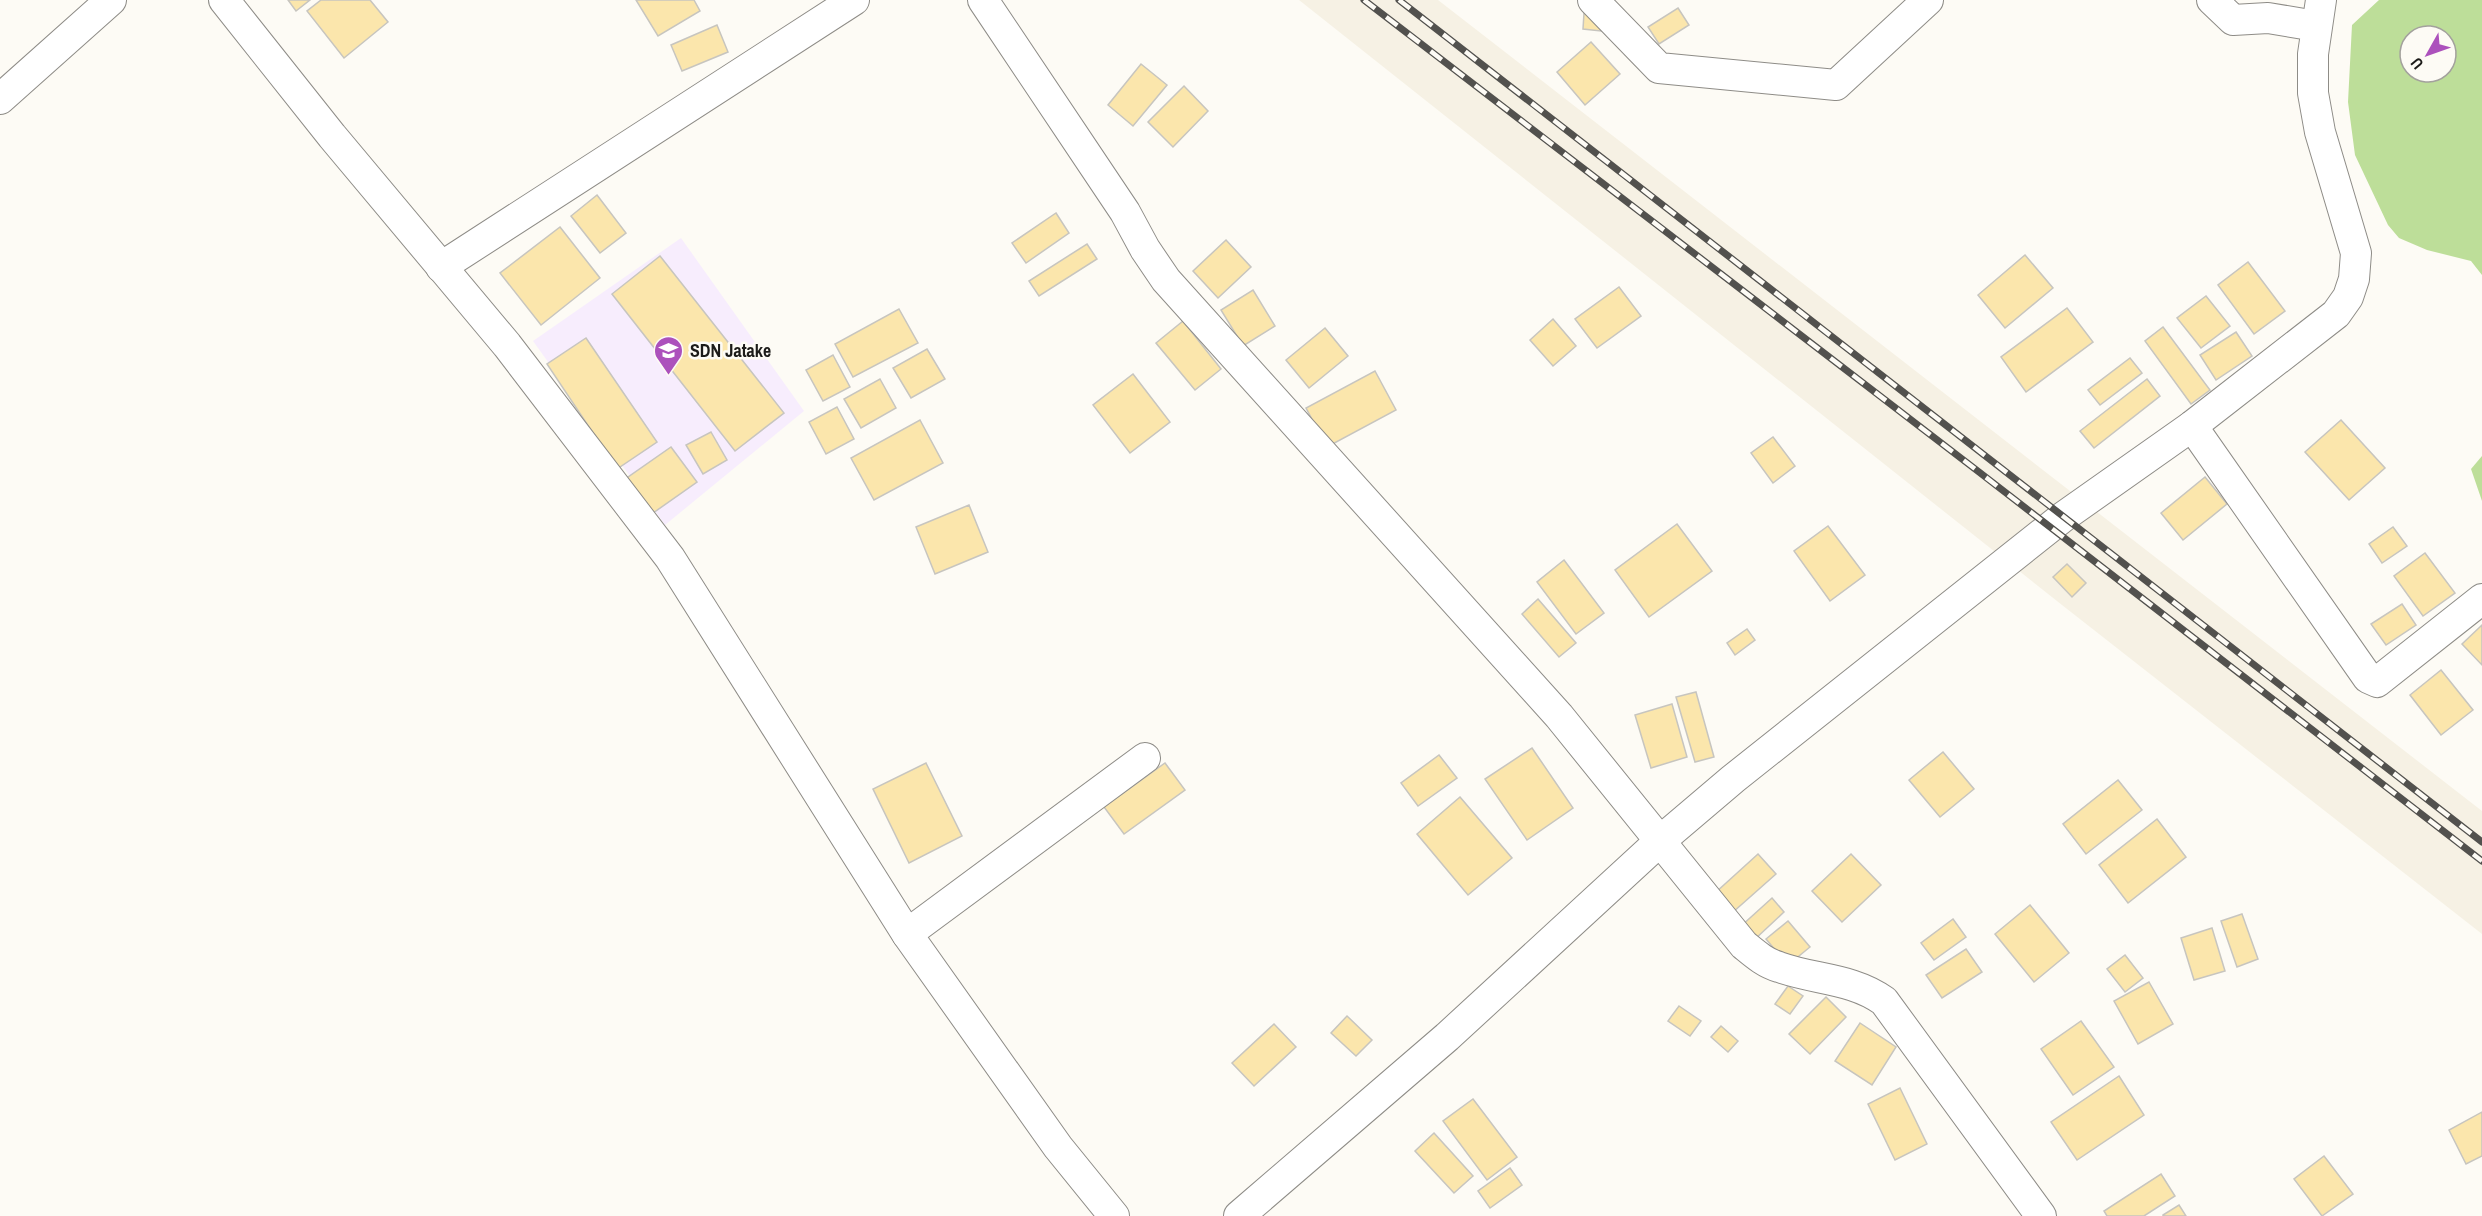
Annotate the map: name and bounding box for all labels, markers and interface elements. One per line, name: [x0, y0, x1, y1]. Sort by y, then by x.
north arrow: [2398, 24, 2458, 84]
text: U: [2405, 53, 2428, 74]
school or university icon: SDN Jatake: [653, 334, 685, 376]
place label: SDN Jatake: [690, 338, 771, 363]

